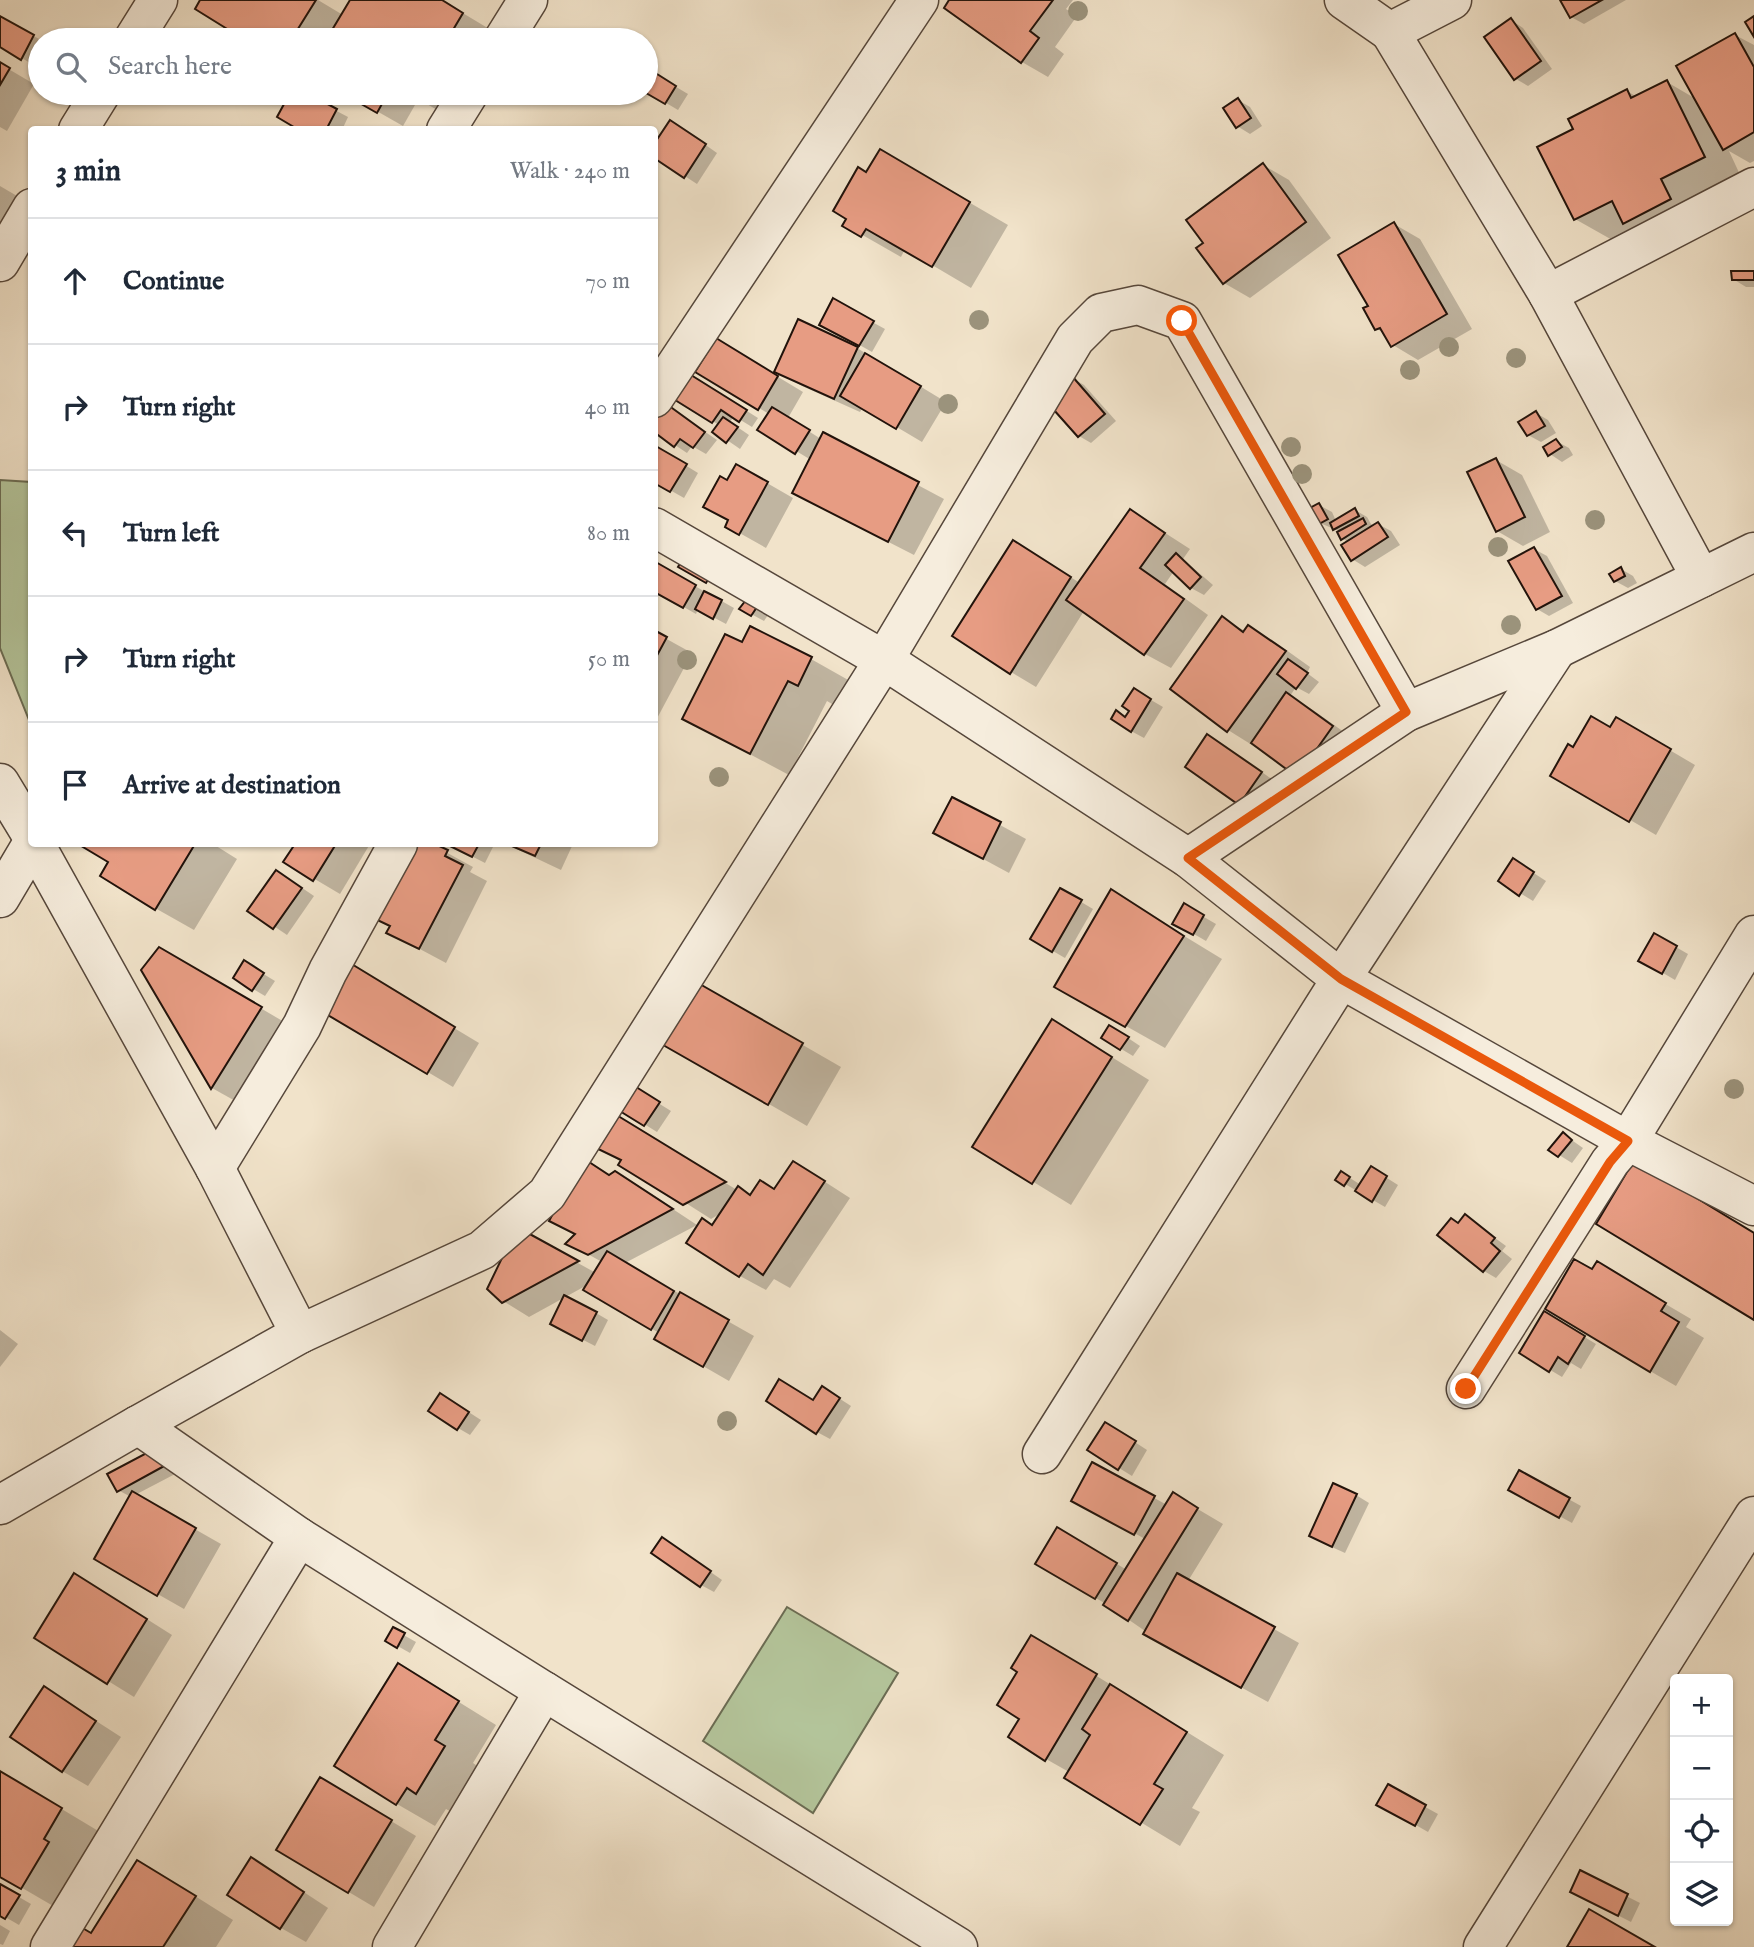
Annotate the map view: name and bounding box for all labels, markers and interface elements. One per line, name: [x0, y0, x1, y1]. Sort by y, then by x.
search box: [28, 28, 658, 105]
icon: search: [52, 48, 90, 86]
text: Search here: [108, 50, 232, 83]
text: 3 min: [56, 153, 121, 191]
text: Walk · 240 m: [510, 157, 630, 186]
icon: ahead: [56, 262, 94, 300]
text: Continue: [123, 265, 224, 298]
text: 70 m: [585, 267, 630, 296]
route start: [1166, 305, 1197, 336]
icon: right: [56, 388, 94, 426]
text: Turn right: [123, 391, 236, 424]
text: 40 m: [585, 393, 630, 422]
icon: left: [56, 514, 94, 552]
text: Turn left: [123, 517, 220, 550]
text: 80 m: [587, 519, 630, 548]
icon: right: [56, 640, 94, 678]
text: Turn right: [123, 643, 236, 676]
text: 50 m: [588, 645, 630, 674]
icon: arrive: [56, 766, 94, 804]
text: Arrive at destination: [123, 769, 341, 802]
route end: [1450, 1373, 1481, 1404]
map controls: [1670, 1674, 1733, 1926]
button: +: [1670, 1674, 1733, 1737]
button: −: [1670, 1737, 1733, 1800]
button: locate: [1670, 1800, 1733, 1863]
button: layers: [1670, 1863, 1733, 1926]

